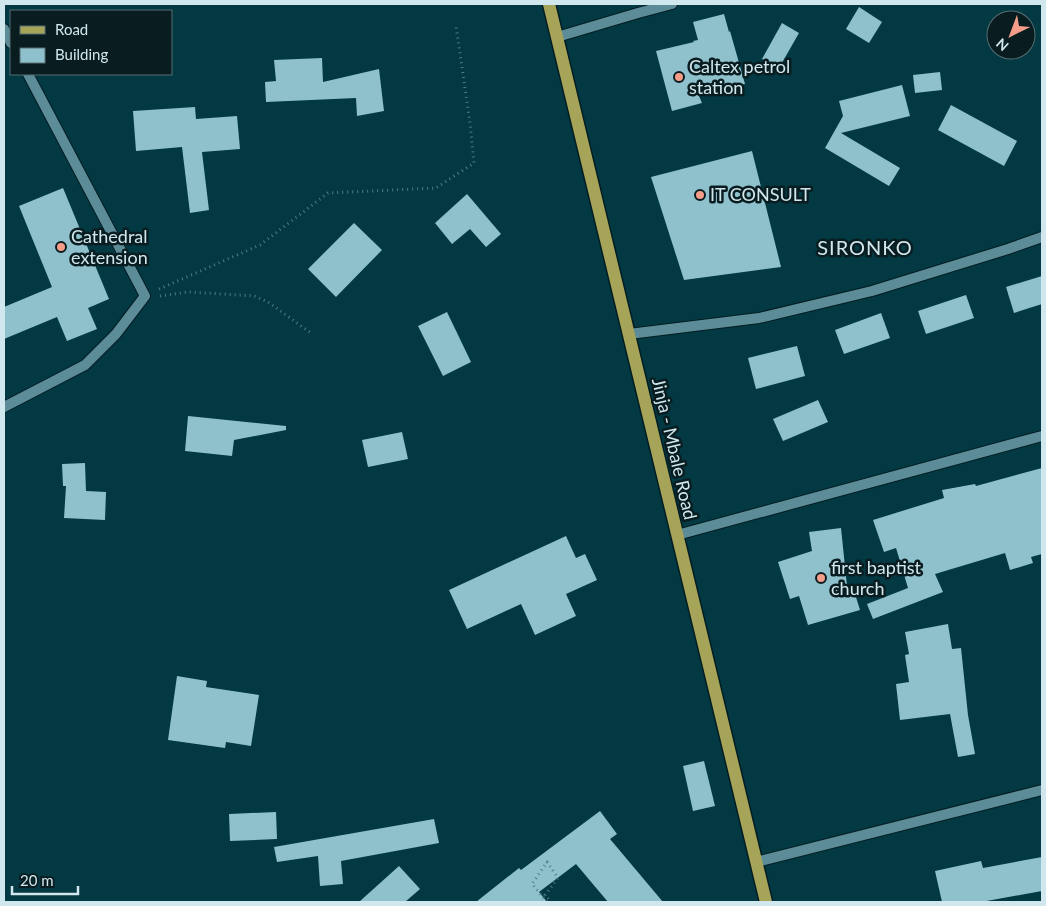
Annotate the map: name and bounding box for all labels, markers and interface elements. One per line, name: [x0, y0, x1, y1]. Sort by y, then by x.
legend: [10, 10, 172, 75]
north arrow: [986, 10, 1036, 60]
text: Road: [55, 20, 88, 38]
text: N: [992, 35, 1012, 55]
text: Building: [55, 45, 108, 63]
place label: Caltex petrol station: [689, 55, 790, 98]
marker: Caltex petrol station: [673, 71, 685, 83]
place label: IT CONSULT: [710, 183, 811, 205]
marker: IT CONSULT: [694, 189, 706, 201]
place label: Cathedral extension: [71, 225, 148, 268]
district label: SIRONKO: [817, 235, 913, 259]
marker: Cathedral extension: [55, 241, 67, 253]
street label: Jinja - Mbale Road: [648, 376, 702, 522]
place label: first baptist church: [831, 556, 922, 599]
marker: first baptist church: [815, 572, 827, 584]
scale bar: [12, 864, 79, 896]
text: 20 m: [20, 871, 54, 889]

